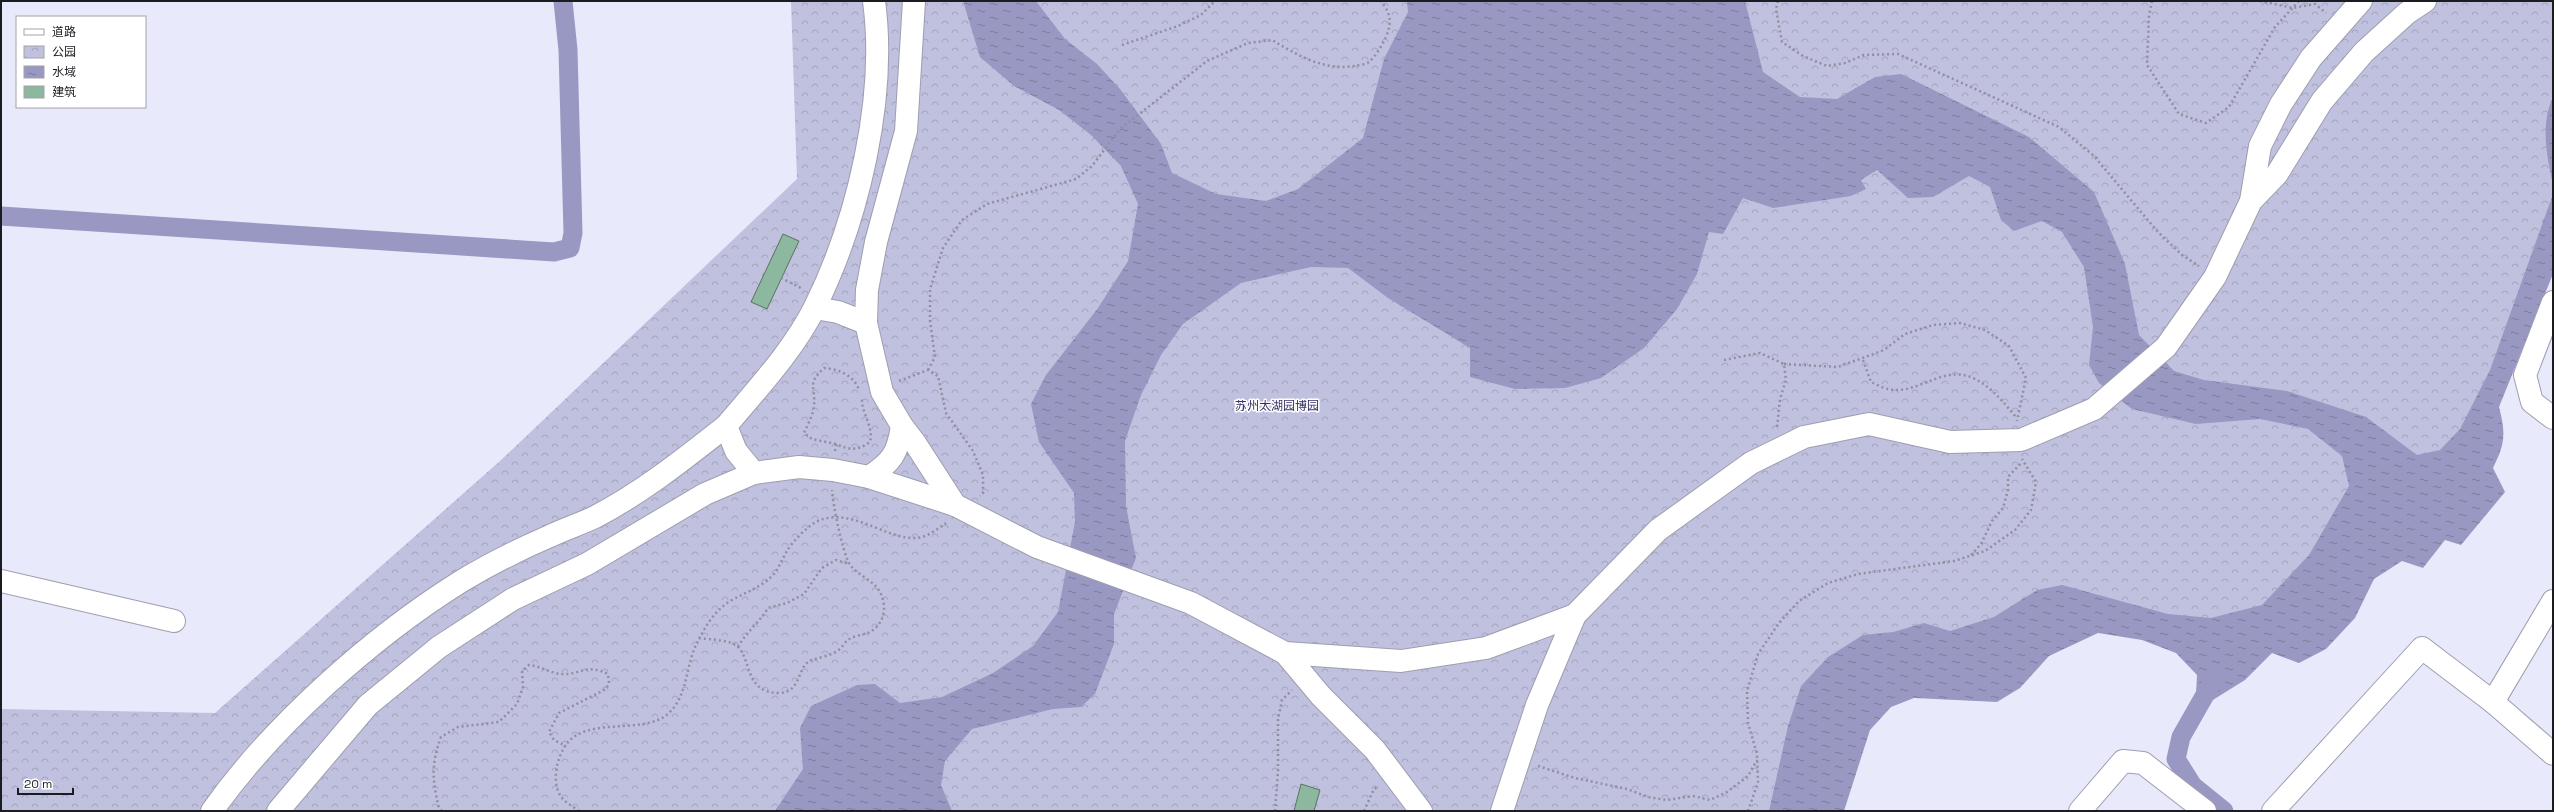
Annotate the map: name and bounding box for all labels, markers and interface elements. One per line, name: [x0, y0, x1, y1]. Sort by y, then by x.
legend: [16, 16, 146, 108]
text: 道路: [52, 24, 76, 40]
text: 公园: [52, 44, 76, 60]
text: 水域: [52, 64, 76, 80]
text: 建筑: [52, 84, 76, 100]
park label: 苏州太湖园博园: [1235, 398, 1319, 414]
scale bar: [18, 770, 73, 796]
text: 20 m: [24, 776, 52, 792]

